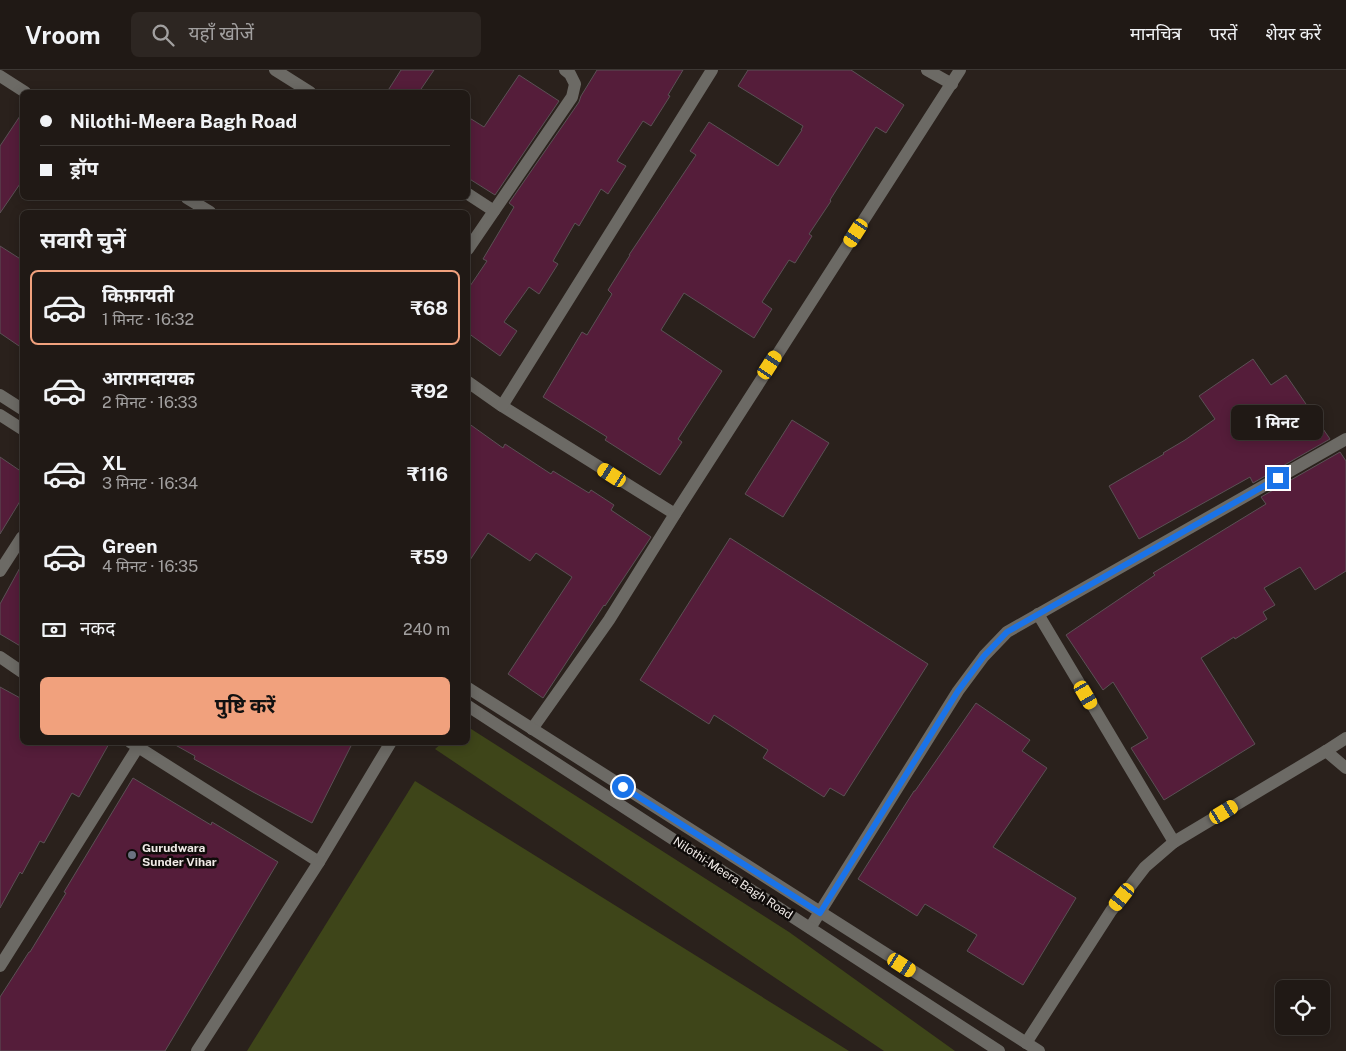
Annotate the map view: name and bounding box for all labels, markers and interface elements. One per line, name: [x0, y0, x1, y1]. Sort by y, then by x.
search box: [131, 12, 481, 57]
text: Vroom: [25, 21, 101, 49]
icon: search: [149, 21, 177, 49]
text: यहाँ खोजें: [189, 22, 254, 44]
text: मानचित्र: [1130, 23, 1182, 44]
text: परतें: [1210, 23, 1237, 44]
text: शेयर करें: [1265, 23, 1321, 44]
text: Nilothi-Meera Bagh Road: [70, 110, 297, 132]
text: ड्रॉप: [70, 157, 98, 179]
car: [841, 216, 870, 250]
text: सवारी चुनें: [40, 227, 126, 253]
text: किफ़ायती: [102, 284, 174, 306]
icon: car: [42, 285, 87, 330]
text: ₹68: [411, 297, 448, 319]
text: 1 मिनट · 16:32: [102, 310, 194, 329]
car: [755, 348, 784, 382]
text: आरामदायक: [102, 367, 194, 389]
icon: car: [42, 368, 87, 413]
text: ₹92: [411, 380, 448, 402]
text: 2 मिनट · 16:33: [102, 393, 198, 412]
callout: 1 मिनट: [1232, 406, 1324, 440]
text: 1 मिनट: [1255, 413, 1299, 432]
icon: car: [42, 451, 87, 496]
text: XL: [102, 452, 127, 474]
car: [595, 461, 628, 489]
text: ₹116: [407, 463, 448, 485]
route end: [1267, 467, 1289, 489]
text: 3 मिनट · 16:34: [102, 474, 198, 493]
icon: car: [42, 534, 87, 579]
text: Green: [102, 535, 157, 557]
text: ₹59: [410, 546, 448, 568]
text: 4 मिनट · 16:35: [102, 557, 198, 576]
icon: cash: [40, 616, 68, 644]
text: नकद: [80, 617, 115, 639]
text: 240 m: [403, 620, 450, 639]
button: पुष्टि करें: [40, 677, 450, 735]
car: [1072, 678, 1099, 712]
route start: [612, 776, 634, 798]
car: [1207, 798, 1240, 826]
street label: Nilothi-Meera Bagh Road: [671, 834, 795, 922]
place label: Gurudwara Sunder Vihar: [142, 841, 217, 869]
marker: Gurudwara Sunder Vihar: [126, 849, 138, 861]
car: [1106, 881, 1137, 913]
car: [885, 951, 918, 979]
map controls: [1275, 980, 1330, 1035]
button: locate: [1275, 980, 1330, 1035]

